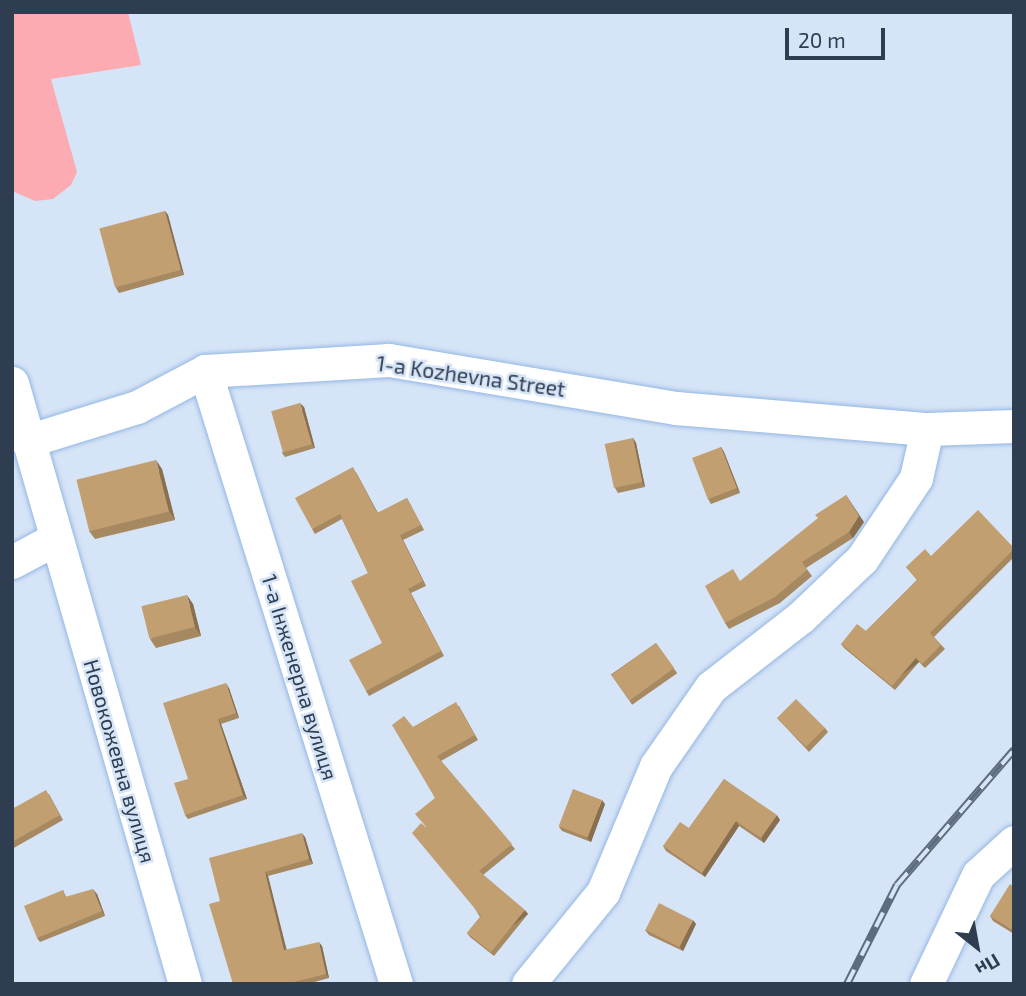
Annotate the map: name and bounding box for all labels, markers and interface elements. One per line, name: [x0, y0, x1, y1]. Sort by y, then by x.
scale bar: [788, 14, 888, 58]
text: 20 m: [798, 27, 846, 52]
street label: 1-a Kozhevna Street: [375, 350, 567, 402]
street label: 1-а Інженерна вулиця: [257, 571, 343, 783]
street label: Новокожевна вулиця: [79, 656, 161, 866]
north arrow: [942, 912, 1012, 982]
text: Пн: [972, 949, 1005, 982]

